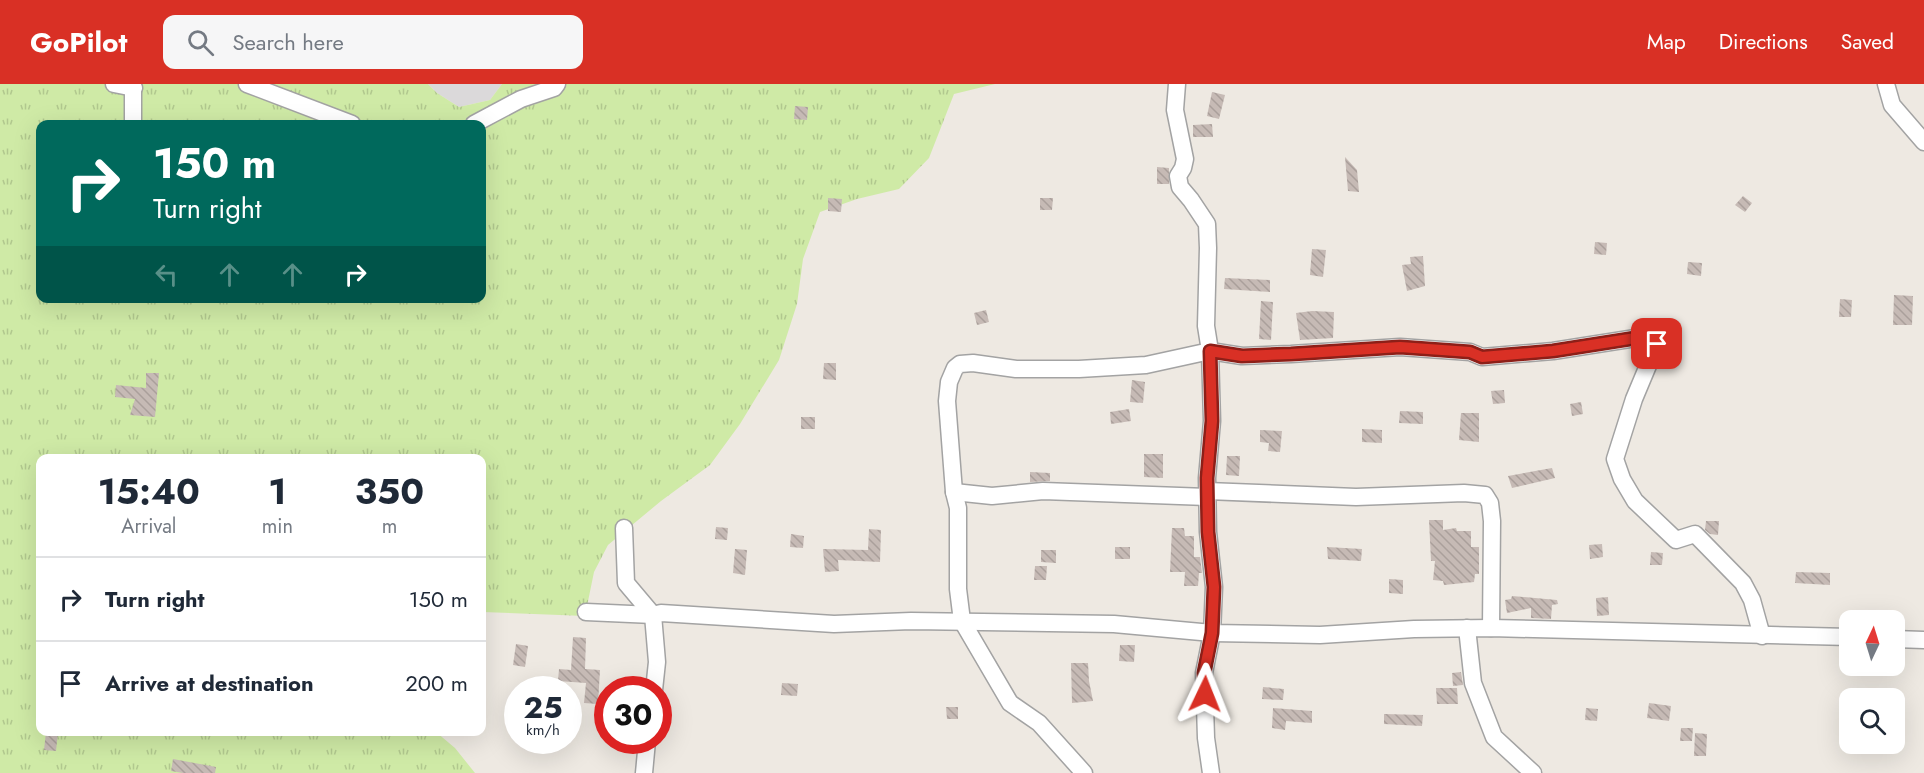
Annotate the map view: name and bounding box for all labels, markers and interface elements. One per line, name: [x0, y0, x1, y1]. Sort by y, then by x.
search box: [163, 15, 583, 69]
text: GoPilot: [30, 22, 127, 63]
icon: search: [184, 26, 217, 59]
text: Search here: [232, 26, 344, 58]
text: Map: [1647, 27, 1686, 57]
text: Directions: [1719, 27, 1808, 57]
text: Saved: [1841, 27, 1894, 57]
text: 150 m: [153, 133, 276, 194]
icon: right: [54, 144, 132, 222]
text: Turn right: [153, 189, 261, 228]
icon: left: [150, 258, 183, 291]
icon: ahead: [213, 258, 246, 291]
icon: ahead: [276, 258, 309, 291]
icon: right: [339, 258, 372, 291]
pin: [1631, 318, 1682, 369]
icon: arrive: [1640, 327, 1673, 360]
text: 15:40: [98, 465, 200, 517]
text: 1: [268, 465, 286, 517]
text: 350: [355, 465, 424, 517]
text: Arrival: [121, 512, 176, 541]
text: min: [262, 512, 293, 541]
text: m: [382, 512, 397, 541]
icon: right: [54, 583, 87, 616]
text: Turn right: [105, 583, 205, 615]
text: 150 m: [409, 583, 468, 615]
north arrow: [1839, 610, 1905, 676]
map controls: [1839, 610, 1905, 754]
position arrow: [1173, 662, 1237, 726]
icon: arrive: [54, 667, 87, 700]
text: Arrive at destination: [105, 667, 314, 699]
text: 200 m: [405, 667, 468, 699]
speed limit sign: 30: [594, 676, 672, 754]
text: 25: [523, 686, 563, 729]
button: search: [1839, 688, 1905, 754]
text: km/h: [526, 719, 560, 741]

